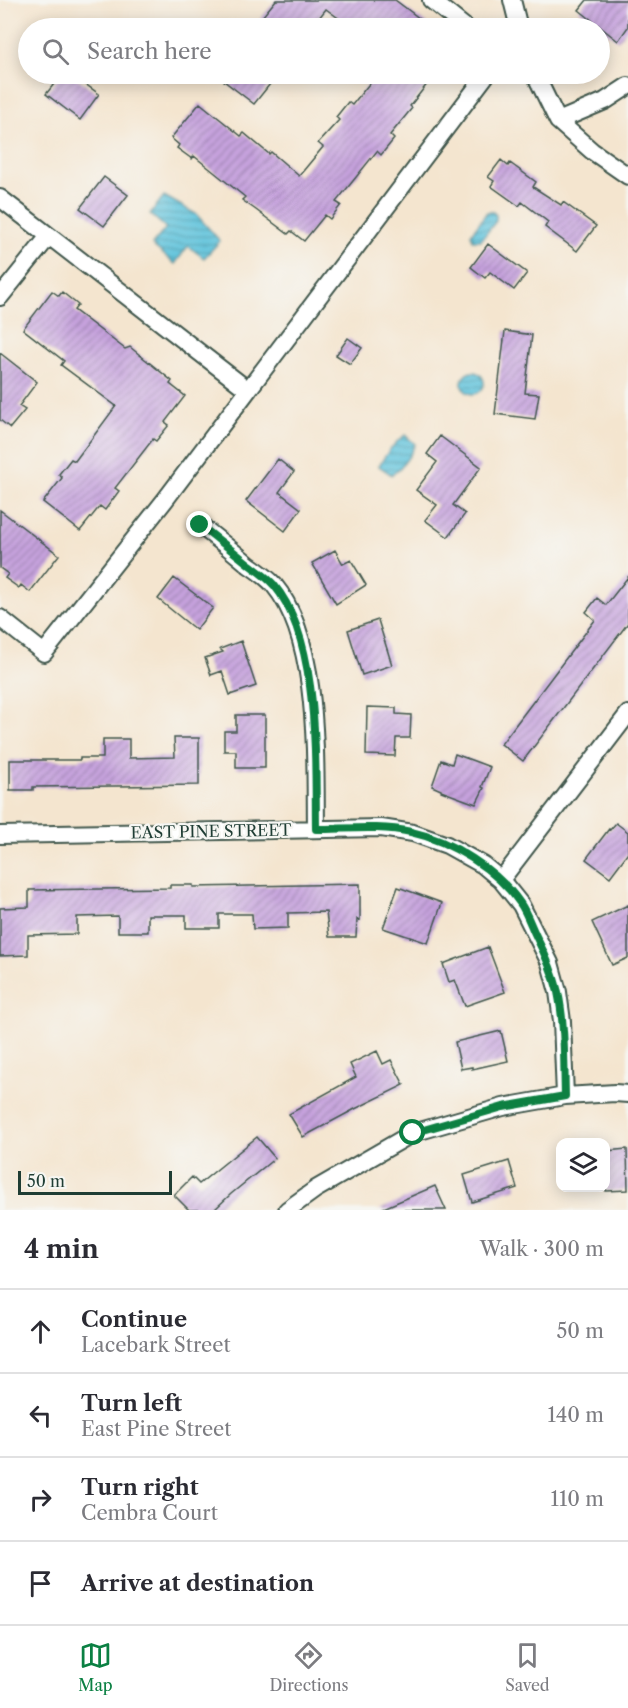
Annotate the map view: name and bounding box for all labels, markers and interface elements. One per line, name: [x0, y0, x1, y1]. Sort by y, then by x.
search box: [18, 18, 610, 84]
icon: search: [39, 35, 72, 68]
text: Search here: [87, 38, 212, 65]
route end: [186, 511, 212, 537]
street label: EAST PINE STREET: [131, 820, 291, 842]
route start: [399, 1119, 425, 1145]
map controls: [556, 1138, 610, 1192]
button: layers: [556, 1138, 610, 1192]
scale bar: [18, 1168, 172, 1196]
text: 50 m: [27, 1171, 65, 1191]
text: 4 min: [24, 1233, 99, 1265]
text: Walk · 300 m: [480, 1237, 604, 1261]
text: Continue: [81, 1306, 187, 1333]
icon: ahead: [24, 1315, 57, 1348]
text: 50 m: [557, 1319, 604, 1343]
text: Lacebark Street: [81, 1333, 231, 1357]
text: Turn left: [81, 1390, 182, 1417]
icon: left: [24, 1399, 57, 1432]
text: 140 m: [547, 1403, 604, 1427]
text: East Pine Street: [81, 1417, 231, 1441]
text: Turn right: [81, 1474, 199, 1501]
icon: right: [24, 1483, 57, 1516]
text: 110 m: [551, 1487, 604, 1511]
text: Cembra Court: [81, 1501, 218, 1525]
icon: arrive: [24, 1567, 57, 1600]
text: Arrive at destination: [81, 1570, 314, 1597]
tab: Map: [78, 1639, 113, 1695]
tab: Directions: [269, 1639, 348, 1695]
tab: Saved: [505, 1639, 550, 1695]

